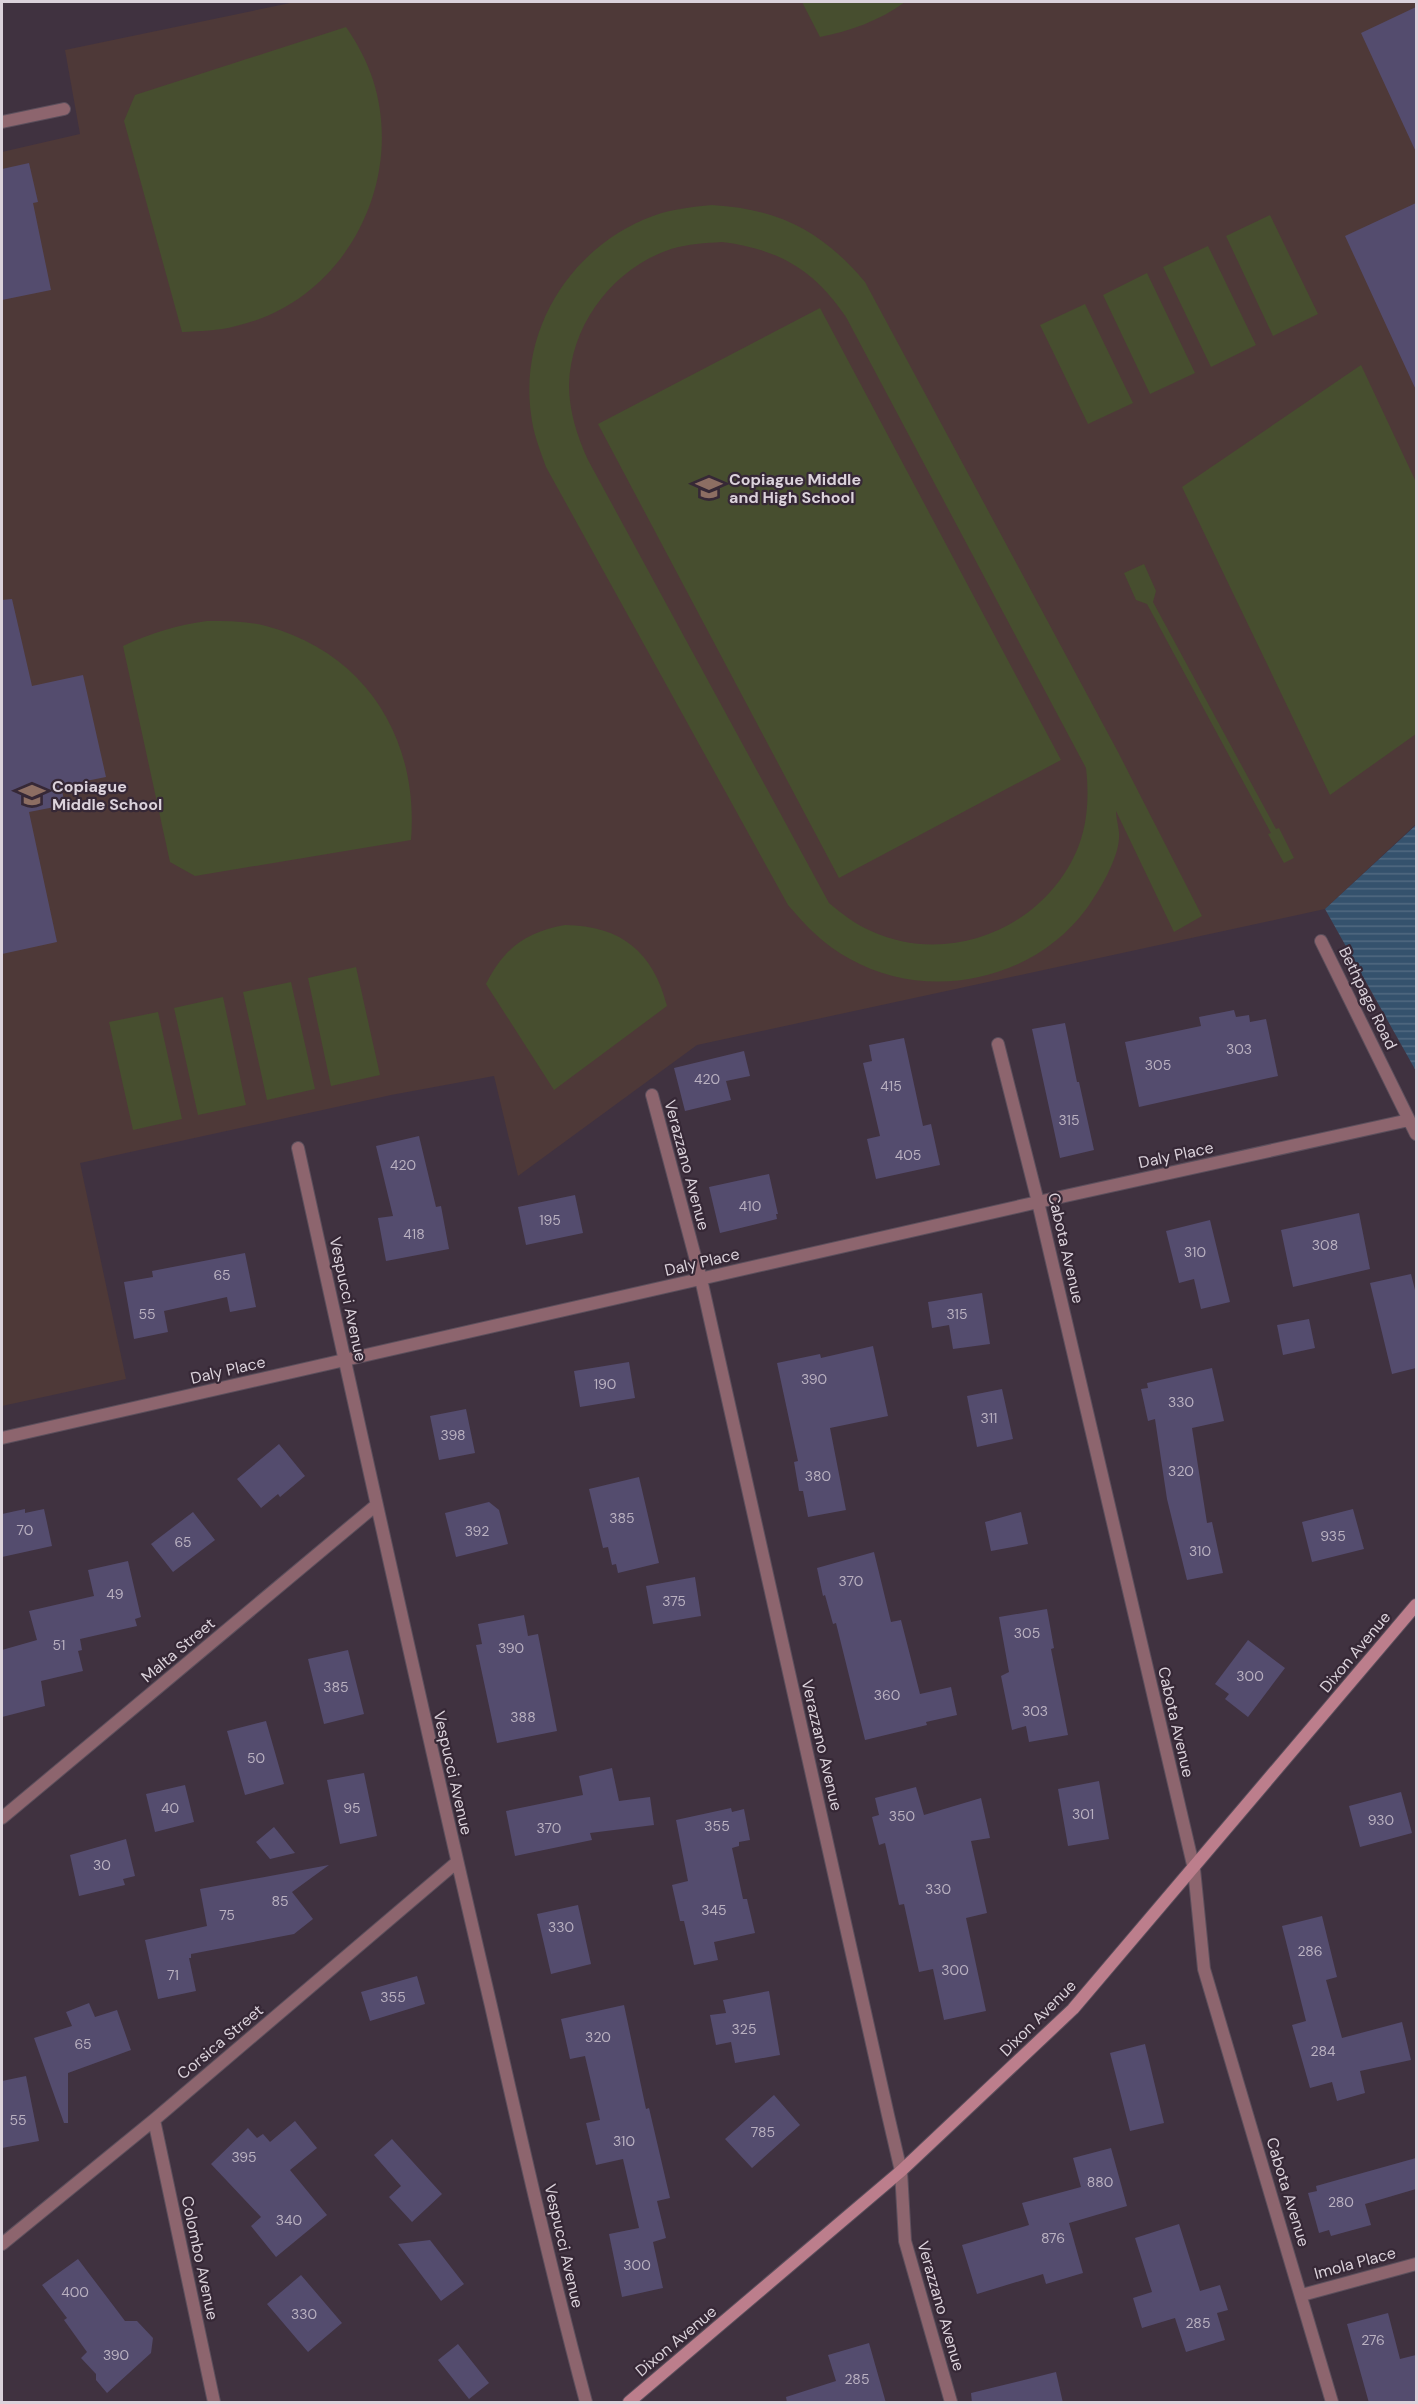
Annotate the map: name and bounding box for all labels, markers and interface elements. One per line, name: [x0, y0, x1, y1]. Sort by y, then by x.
place label: Copiague Middle and High School: [729, 469, 861, 508]
school or university icon: Copiague Middle and High School: [694, 473, 724, 503]
place label: Copiague Middle School: [52, 776, 162, 815]
school or university icon: Copiague Middle School: [17, 780, 47, 810]
street label: Bethpage Road: [1334, 943, 1402, 1053]
house number: 303: [1226, 1040, 1252, 1058]
house number: 305: [1145, 1056, 1171, 1074]
house number: 420: [694, 1070, 720, 1088]
house number: 415: [880, 1077, 902, 1095]
street label: Verazzano Avenue: [660, 1098, 714, 1232]
house number: 315: [1059, 1111, 1079, 1129]
street label: Daly Place: [1137, 1137, 1215, 1173]
house number: 405: [895, 1146, 921, 1164]
house number: 420: [390, 1156, 416, 1174]
street label: Cabota Avenue: [1043, 1191, 1089, 1305]
house number: 410: [739, 1197, 761, 1215]
house number: 195: [539, 1211, 561, 1229]
house number: 418: [403, 1225, 425, 1243]
street label: Vespucci Avenue: [325, 1235, 371, 1363]
house number: 308: [1312, 1236, 1338, 1254]
street label: Daly Place: [662, 1243, 742, 1281]
house number: 310: [1184, 1243, 1206, 1261]
house number: 65: [213, 1266, 231, 1284]
house number: 55: [138, 1305, 156, 1323]
house number: 315: [947, 1305, 967, 1323]
street label: Daly Place: [188, 1351, 268, 1389]
house number: 390: [801, 1370, 827, 1388]
house number: 190: [594, 1375, 616, 1393]
house number: 330: [1168, 1393, 1194, 1411]
house number: 311: [981, 1409, 997, 1427]
house number: 398: [441, 1426, 465, 1444]
house number: 320: [1168, 1462, 1194, 1480]
house number: 380: [805, 1467, 831, 1485]
house number: 385: [609, 1509, 635, 1527]
house number: 70: [17, 1521, 33, 1539]
house number: 392: [465, 1522, 489, 1540]
house number: 935: [1320, 1527, 1346, 1545]
house number: 65: [174, 1533, 192, 1551]
house number: 310: [1189, 1542, 1211, 1560]
house number: 370: [839, 1572, 863, 1590]
house number: 49: [106, 1585, 124, 1603]
house number: 375: [662, 1592, 686, 1610]
street label: Dixon Avenue: [1315, 1607, 1395, 1697]
street label: Malta Street: [137, 1613, 219, 1687]
house number: 305: [1014, 1624, 1040, 1642]
house number: 51: [53, 1636, 65, 1654]
house number: 390: [498, 1639, 524, 1657]
street label: Cabota Avenue: [1153, 1665, 1199, 1779]
house number: 300: [1236, 1667, 1264, 1685]
street label: Verazzano Avenue: [797, 1677, 847, 1813]
house number: 385: [323, 1678, 349, 1696]
house number: 360: [874, 1686, 900, 1704]
house number: 303: [1022, 1702, 1048, 1720]
house number: 388: [510, 1708, 536, 1726]
street label: Vespucci Avenue: [429, 1709, 477, 1837]
house number: 50: [247, 1749, 265, 1767]
house number: 40: [161, 1799, 179, 1817]
house number: 95: [343, 1799, 361, 1817]
house number: 301: [1072, 1805, 1094, 1823]
house number: 350: [889, 1807, 915, 1825]
house number: 930: [1368, 1811, 1394, 1829]
house number: 355: [704, 1817, 730, 1835]
house number: 370: [537, 1819, 561, 1837]
house number: 30: [93, 1856, 111, 1874]
house number: 330: [925, 1880, 951, 1898]
house number: 85: [271, 1892, 289, 1910]
house number: 345: [701, 1901, 727, 1919]
house number: 75: [219, 1906, 235, 1924]
house number: 330: [548, 1918, 574, 1936]
house number: 286: [1297, 1942, 1323, 1960]
house number: 300: [941, 1961, 969, 1979]
house number: 71: [167, 1966, 179, 1984]
street label: Dixon Avenue: [995, 1975, 1081, 2061]
house number: 355: [380, 1988, 406, 2006]
street label: Corsica Street: [173, 2000, 267, 2084]
house number: 325: [732, 2020, 756, 2038]
house number: 320: [585, 2028, 611, 2046]
house number: 65: [74, 2035, 92, 2053]
house number: 284: [1311, 2042, 1336, 2060]
house number: 55: [9, 2111, 27, 2129]
house number: 785: [751, 2123, 775, 2141]
house number: 310: [613, 2132, 635, 2150]
street label: Cabota Avenue: [1261, 2135, 1315, 2249]
house number: 395: [231, 2148, 257, 2166]
house number: 880: [1087, 2173, 1113, 2191]
street label: Vespucci Avenue: [540, 2182, 588, 2310]
house number: 280: [1328, 2193, 1354, 2211]
street label: Colombo Avenue: [177, 2194, 223, 2322]
house number: 340: [276, 2211, 302, 2229]
house number: 876: [1041, 2229, 1065, 2247]
street label: Verazzano Avenue: [912, 2239, 970, 2373]
street label: Imola Place: [1312, 2242, 1398, 2284]
house number: 300: [623, 2256, 651, 2274]
house number: 400: [61, 2283, 89, 2301]
street label: Dixon Avenue: [631, 2301, 721, 2381]
house number: 330: [291, 2305, 317, 2323]
house number: 285: [1186, 2314, 1210, 2332]
house number: 276: [1361, 2331, 1385, 2349]
house number: 390: [103, 2346, 129, 2364]
house number: 285: [845, 2370, 869, 2388]

